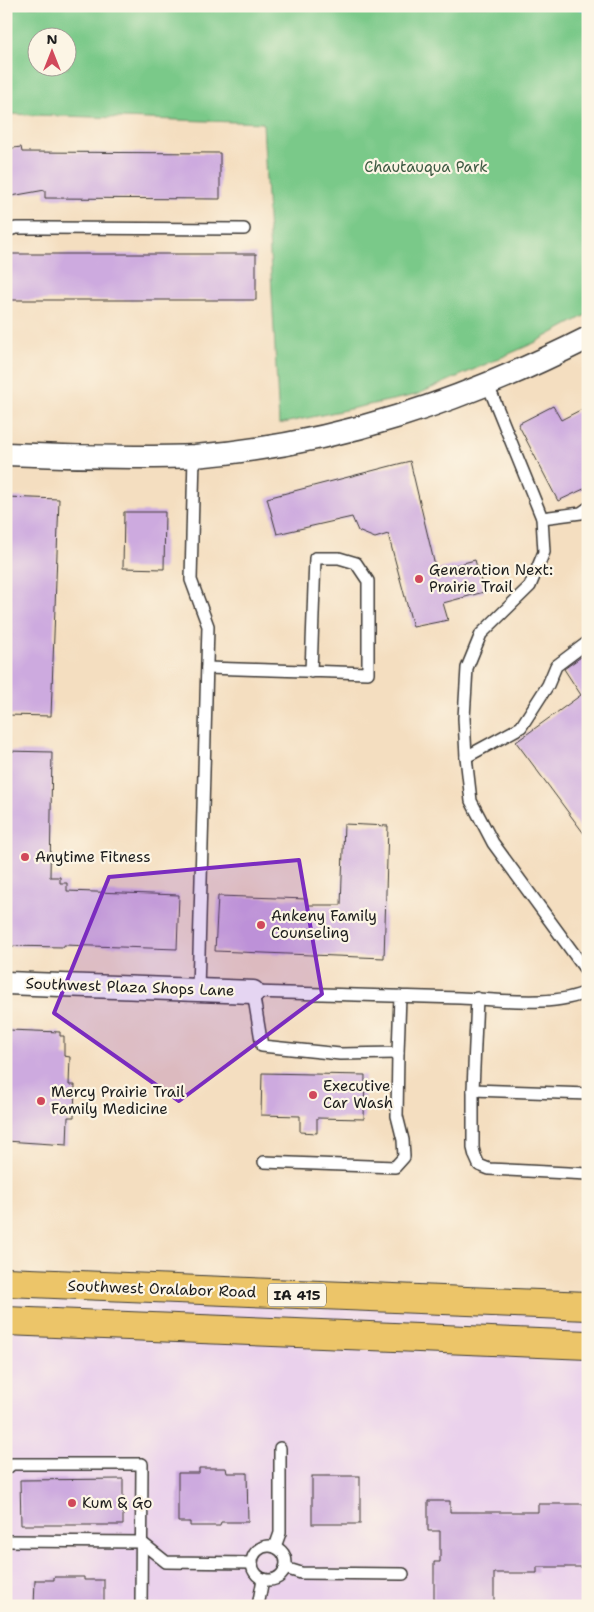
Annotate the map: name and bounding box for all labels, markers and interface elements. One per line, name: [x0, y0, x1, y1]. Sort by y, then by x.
north arrow: [28, 28, 78, 78]
text: N: [46, 30, 58, 48]
park label: Chautauqua Park: [364, 157, 488, 177]
place label: Generation Next: Prairie Trail: [429, 560, 553, 597]
marker: Generation Next: Prairie Trail: [413, 573, 425, 585]
place label: Anytime Fitness: [35, 847, 151, 867]
marker: Anytime Fitness: [19, 851, 31, 863]
place label: Ankeny Family Counseling: [271, 906, 377, 943]
marker: Ankeny Family Counseling: [255, 919, 267, 931]
street label: Southwest Plaza Shops Lane: [25, 973, 235, 1001]
place label: Executive Car Wash: [323, 1076, 393, 1113]
place label: Mercy Prairie Trail Family Medicine: [51, 1082, 185, 1119]
marker: Executive Car Wash: [307, 1089, 319, 1101]
marker: Mercy Prairie Trail Family Medicine: [35, 1095, 47, 1107]
street label: Southwest Oralabor Road: [67, 1276, 257, 1302]
road number: IA 415: [268, 1284, 326, 1306]
place label: Kum & Go: [82, 1493, 152, 1513]
marker: Kum & Go: [66, 1497, 78, 1509]

